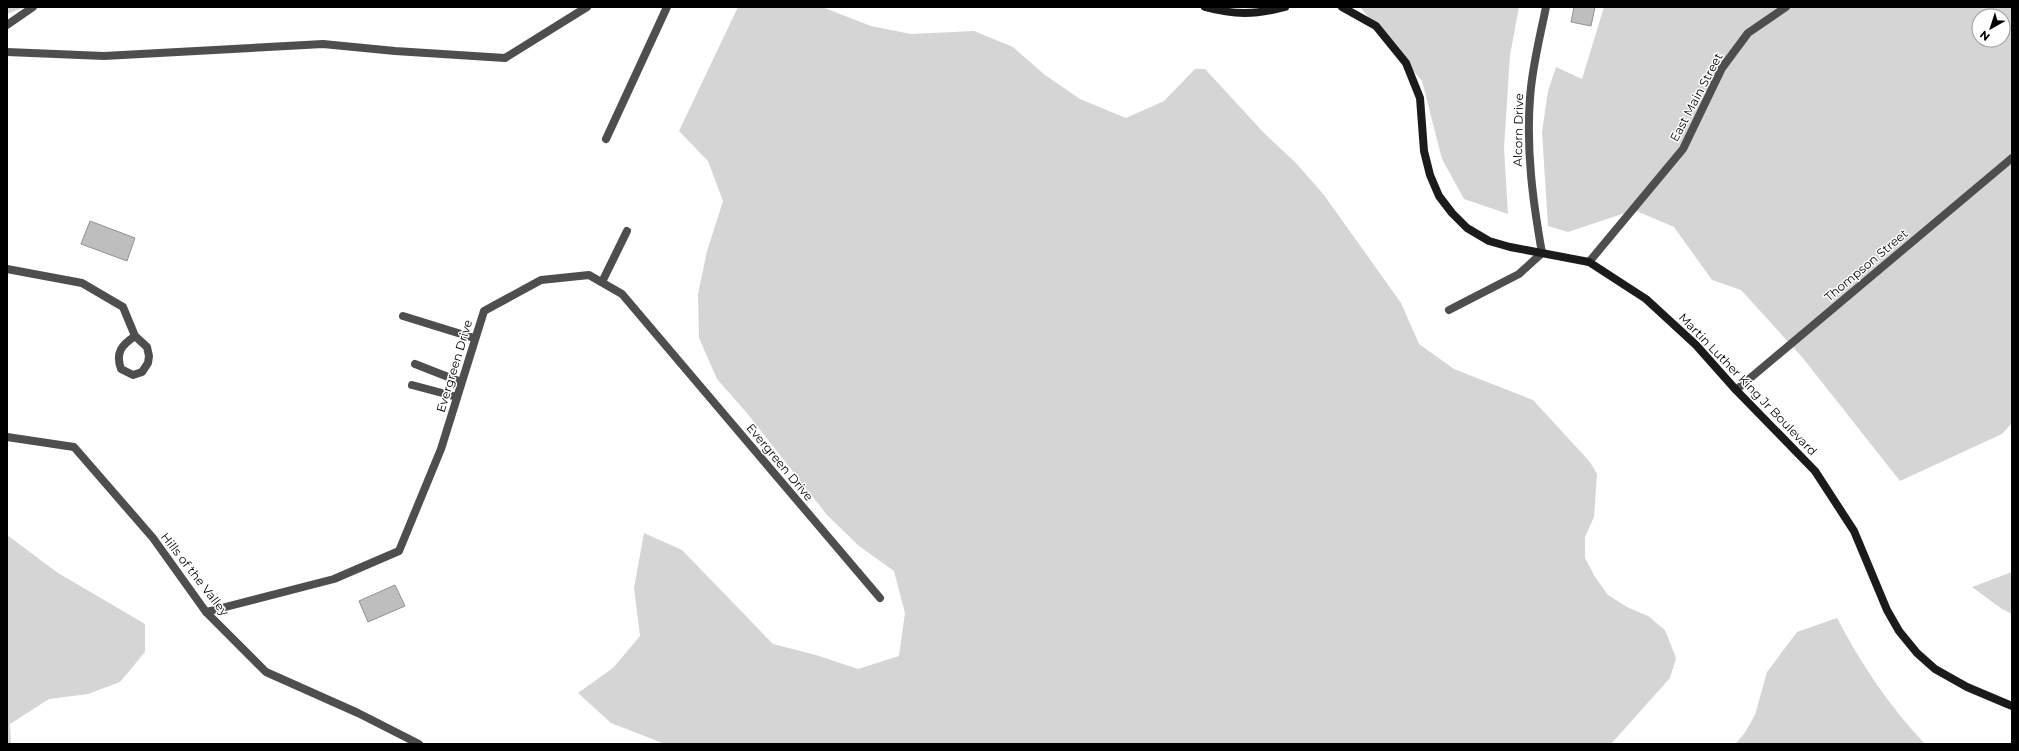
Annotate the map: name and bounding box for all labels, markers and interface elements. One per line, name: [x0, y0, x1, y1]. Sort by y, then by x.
north arrow: [1971, 8, 2011, 48]
text: N: [1977, 28, 1993, 44]
street label: East Main Street: [1666, 50, 1726, 144]
street label: Alcorn Drive: [1510, 93, 1526, 167]
street label: Thompson Street: [1821, 226, 1911, 304]
street label: Martin Luther King Jr Boulevard: [1676, 310, 1820, 458]
street label: Evergreen Drive: [433, 318, 475, 414]
street label: Evergreen Drive: [743, 420, 817, 504]
street label: Hills of the Valley: [158, 529, 232, 619]

